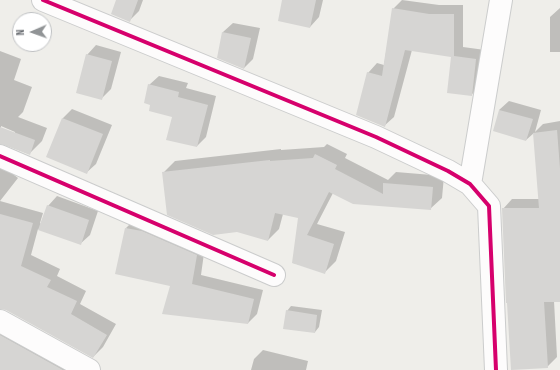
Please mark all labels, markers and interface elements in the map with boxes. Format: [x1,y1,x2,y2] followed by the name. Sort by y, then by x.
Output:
[12,12,52,52] north arrow
[14,29,27,36] text: N

